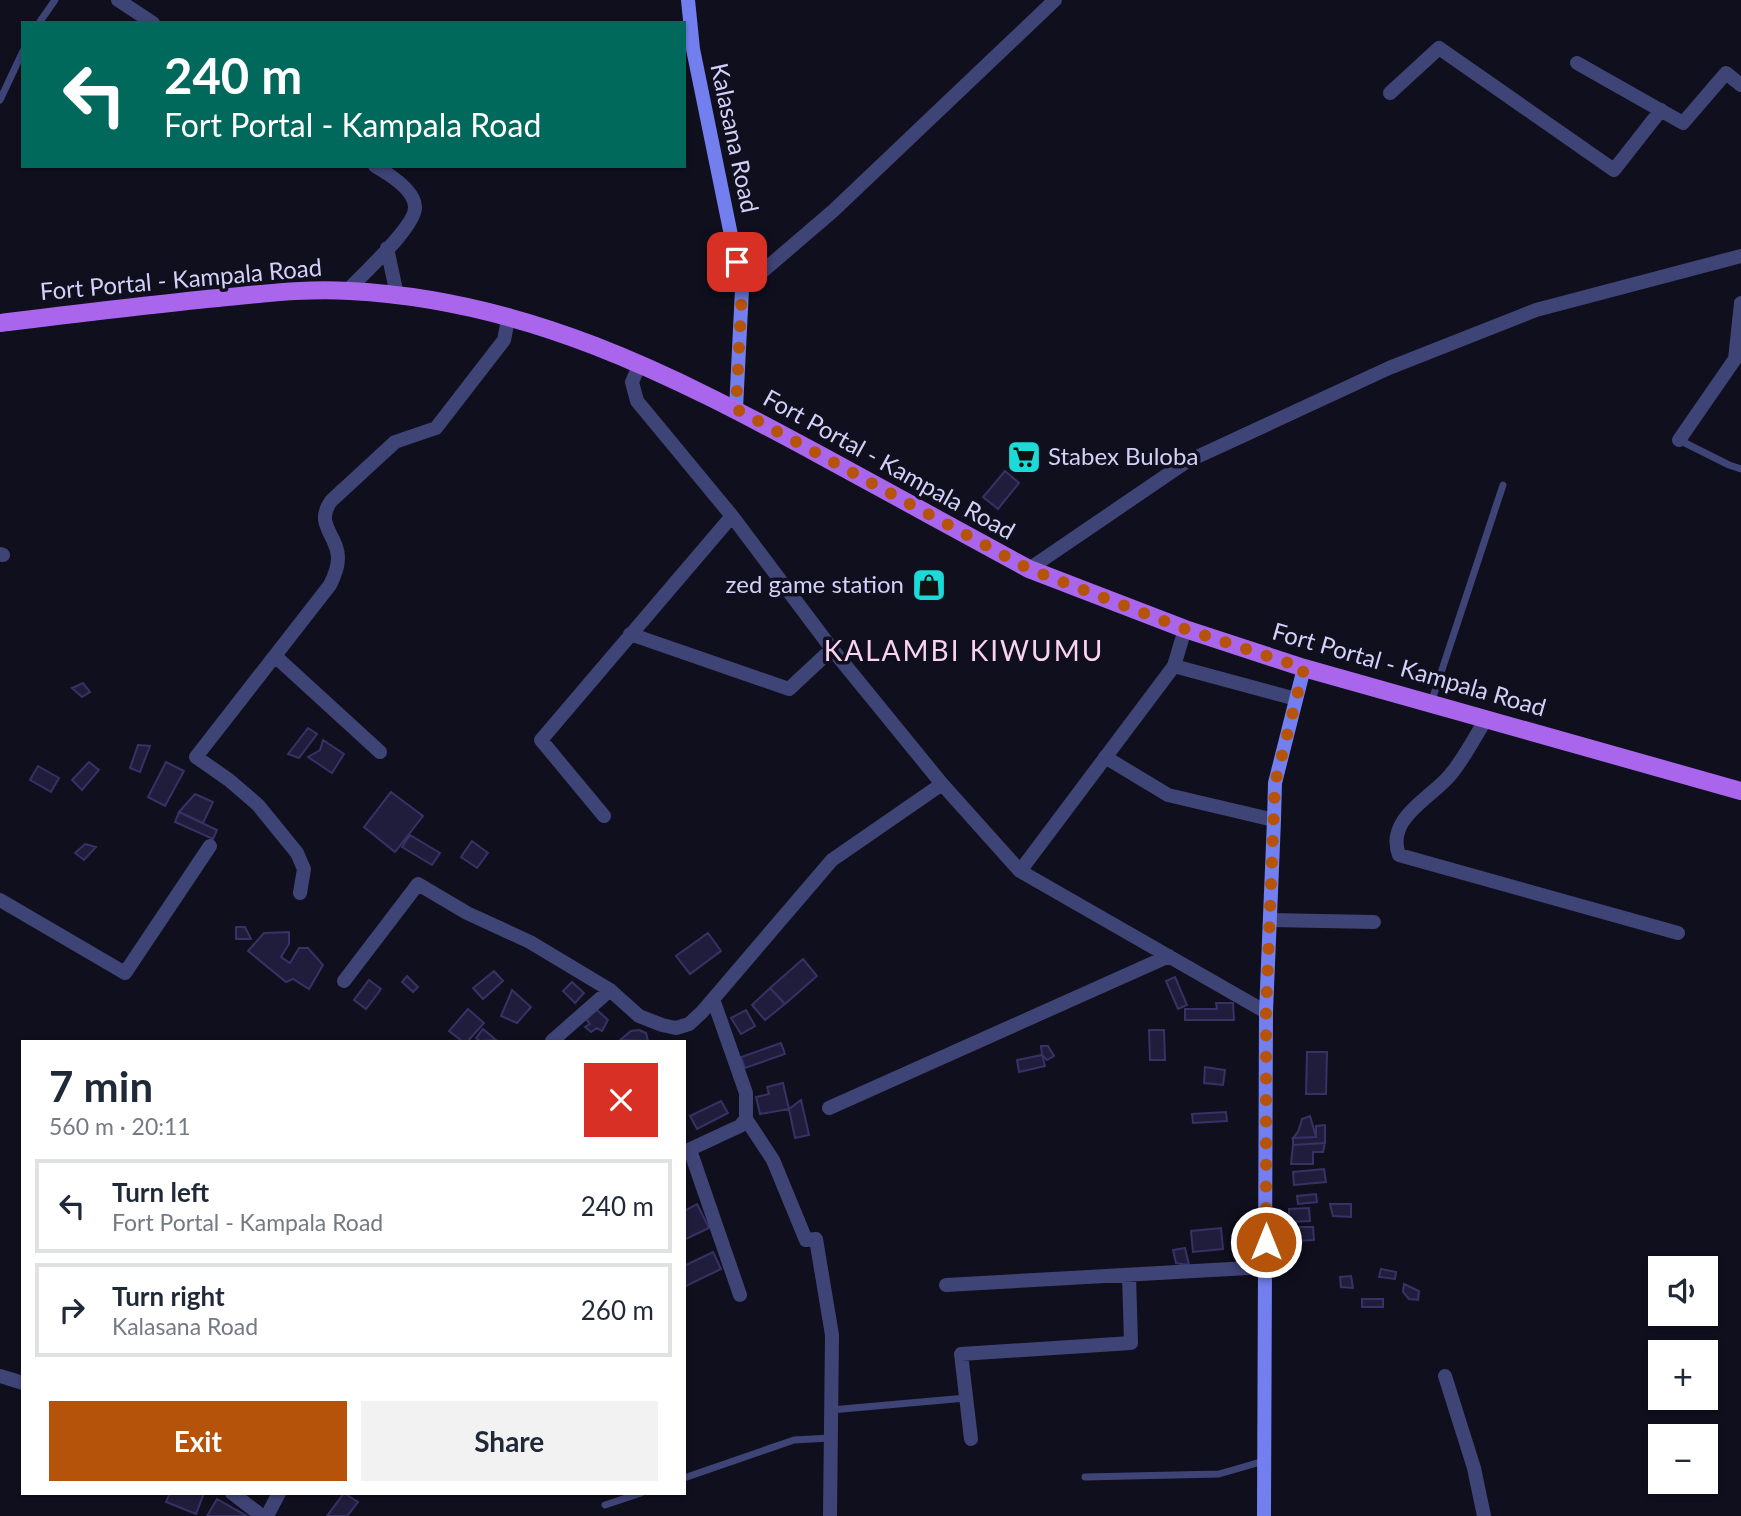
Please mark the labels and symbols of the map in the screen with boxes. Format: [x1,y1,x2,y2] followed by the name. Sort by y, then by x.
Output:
[705,60,765,215] street label: Kalasana Road
[707,232,767,292] pin
[39,252,323,305] street label: Fort Portal - Kampala Road
[759,382,1021,545] street label: Fort Portal - Kampala Road
[1005,438,1043,476] supermarket icon: Stabex Buloba
[1048,441,1198,470] place label: Stabex Buloba
[910,566,948,604] shop icon: zed game station
[726,569,904,598] place label: zed game station
[1269,616,1549,721] street label: Fort Portal - Kampala Road
[824,633,1104,667] district label: KALAMBI KIWUMU
[1229,1205,1303,1279] position arrow

